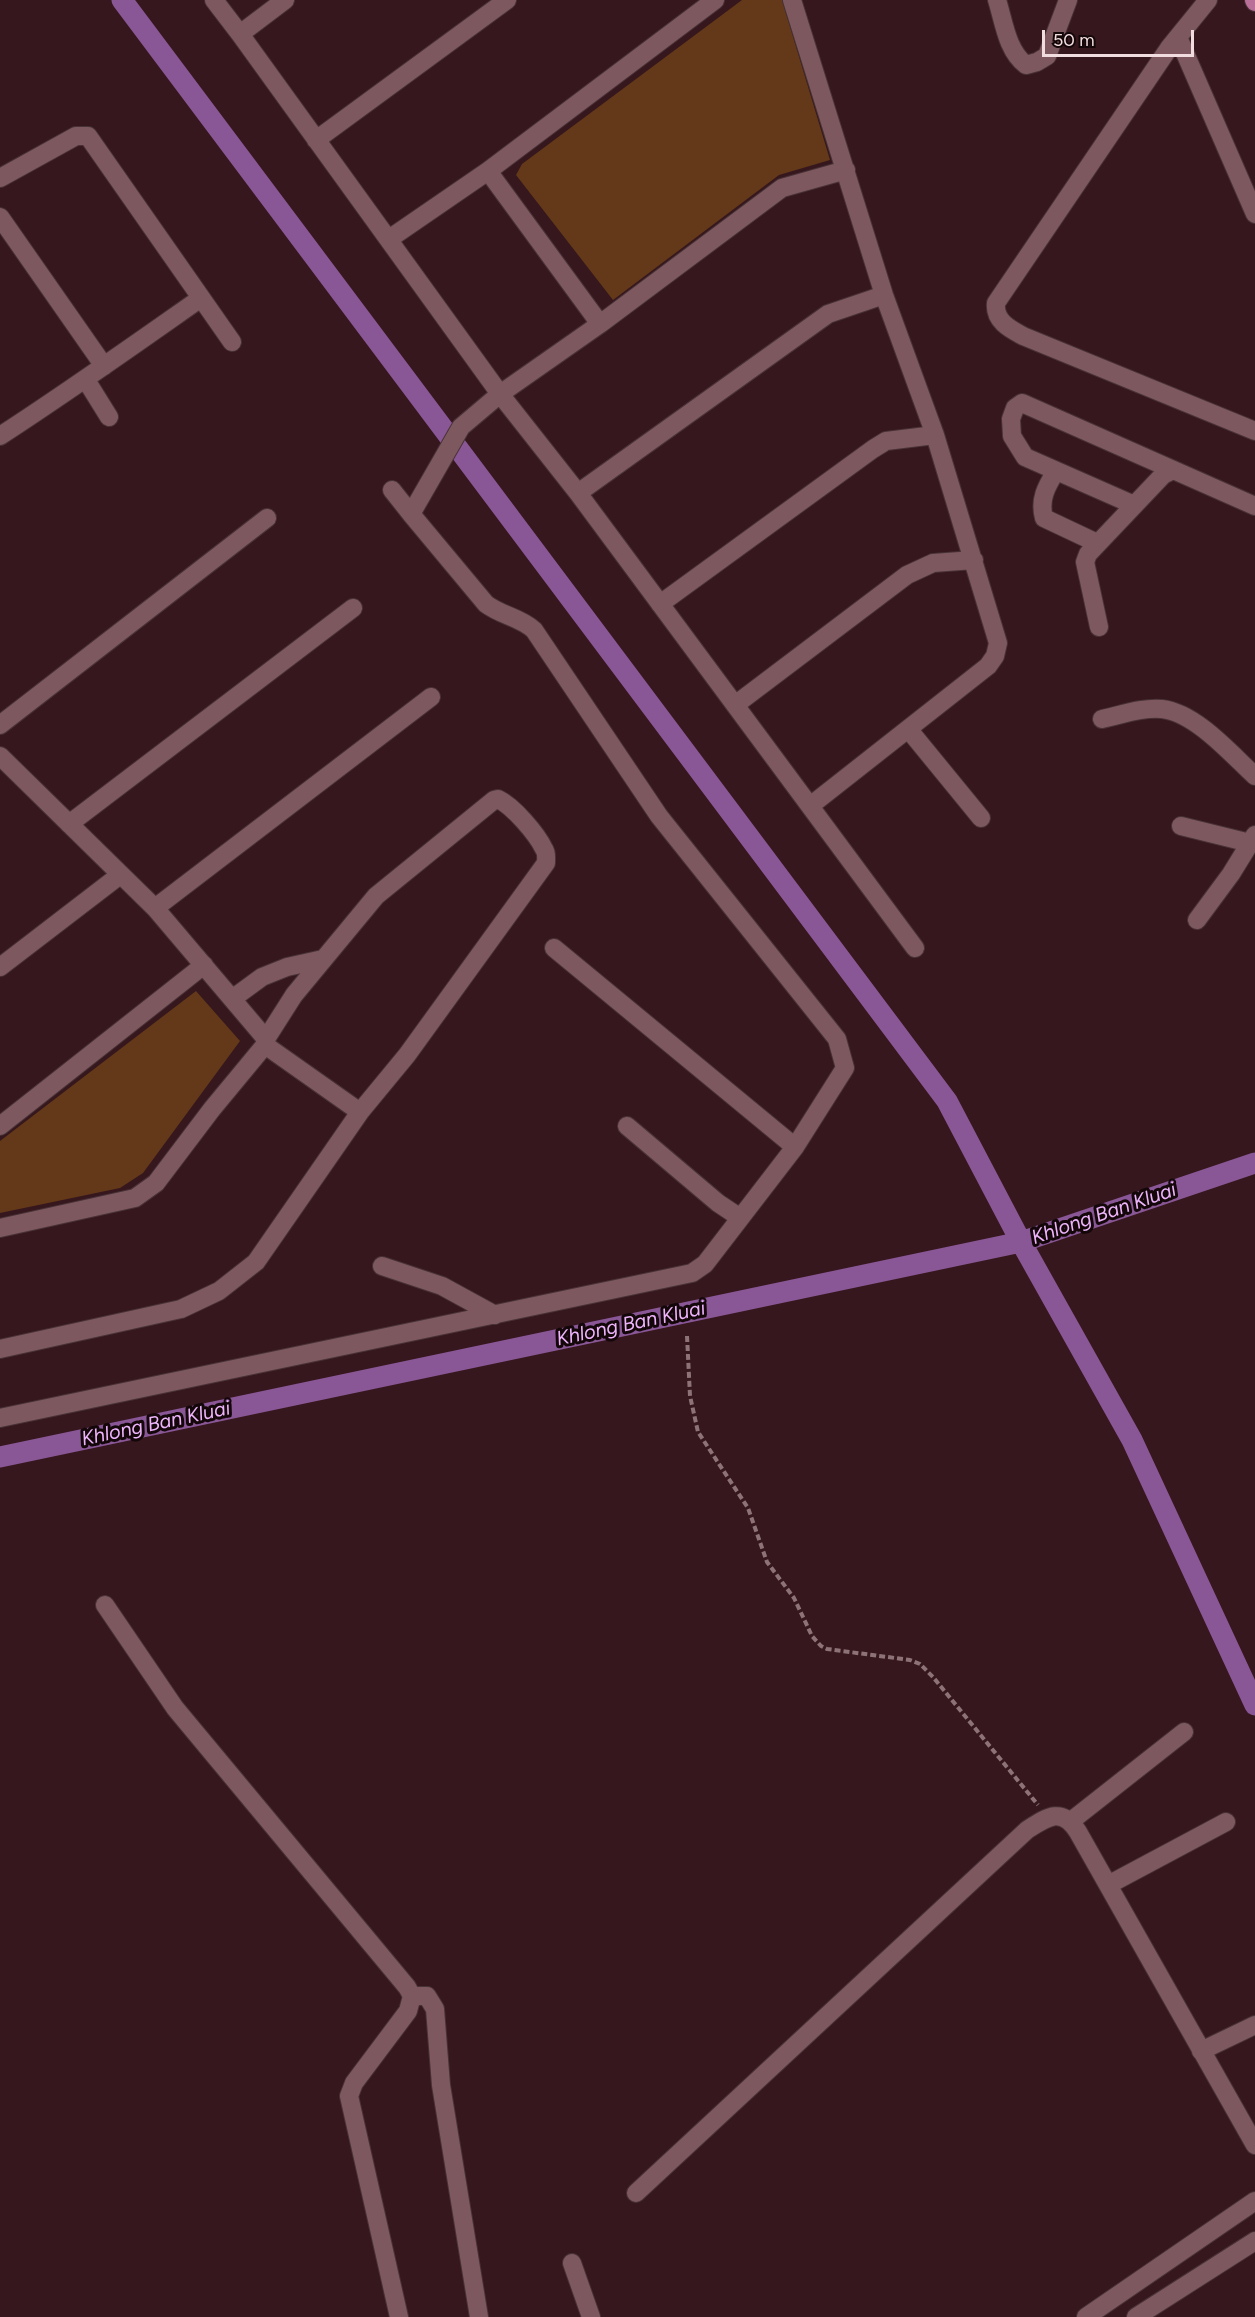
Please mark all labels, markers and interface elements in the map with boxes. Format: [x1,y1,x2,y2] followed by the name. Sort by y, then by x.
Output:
[1045,18,1196,56] scale bar
[1053,29,1095,51] text: 50 m
[1028,1178,1180,1250] water label: Khlong Ban Kluai
[554,1297,708,1351] water label: Khlong Ban Kluai
[79,1397,233,1451] water label: Khlong Ban Kluai

